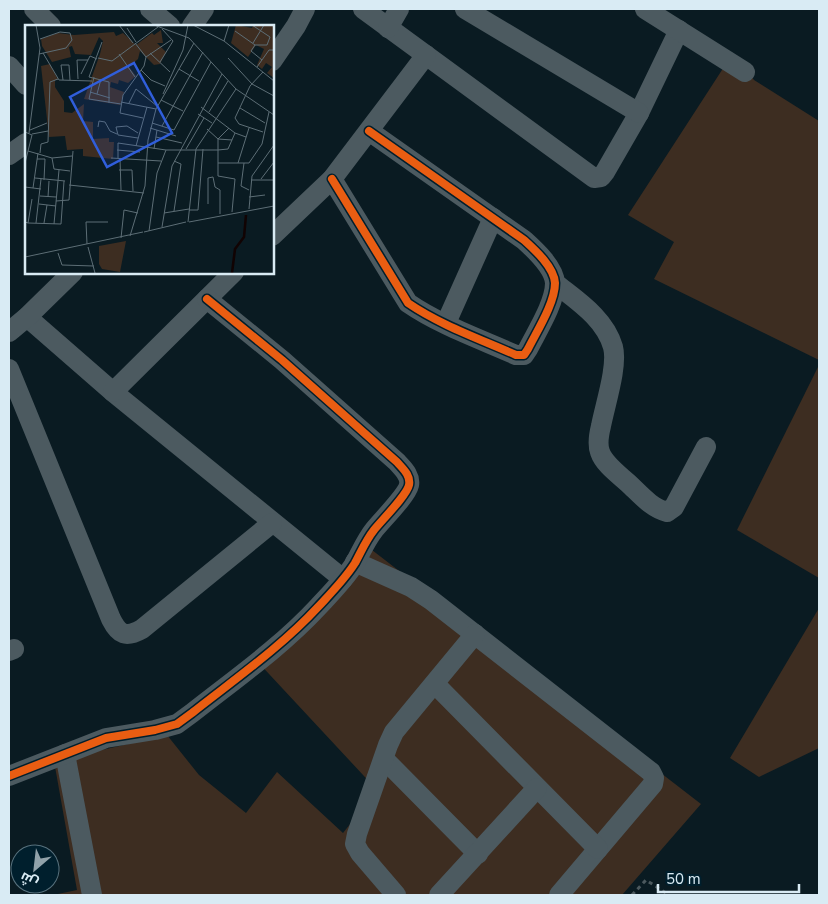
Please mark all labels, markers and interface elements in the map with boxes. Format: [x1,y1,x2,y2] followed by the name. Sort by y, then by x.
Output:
[25,25,274,274] inset map
[10,844,60,894] north arrow
[658,862,799,894] scale bar
[17,867,42,893] text: ش
[666,869,701,889] text: 50 m

